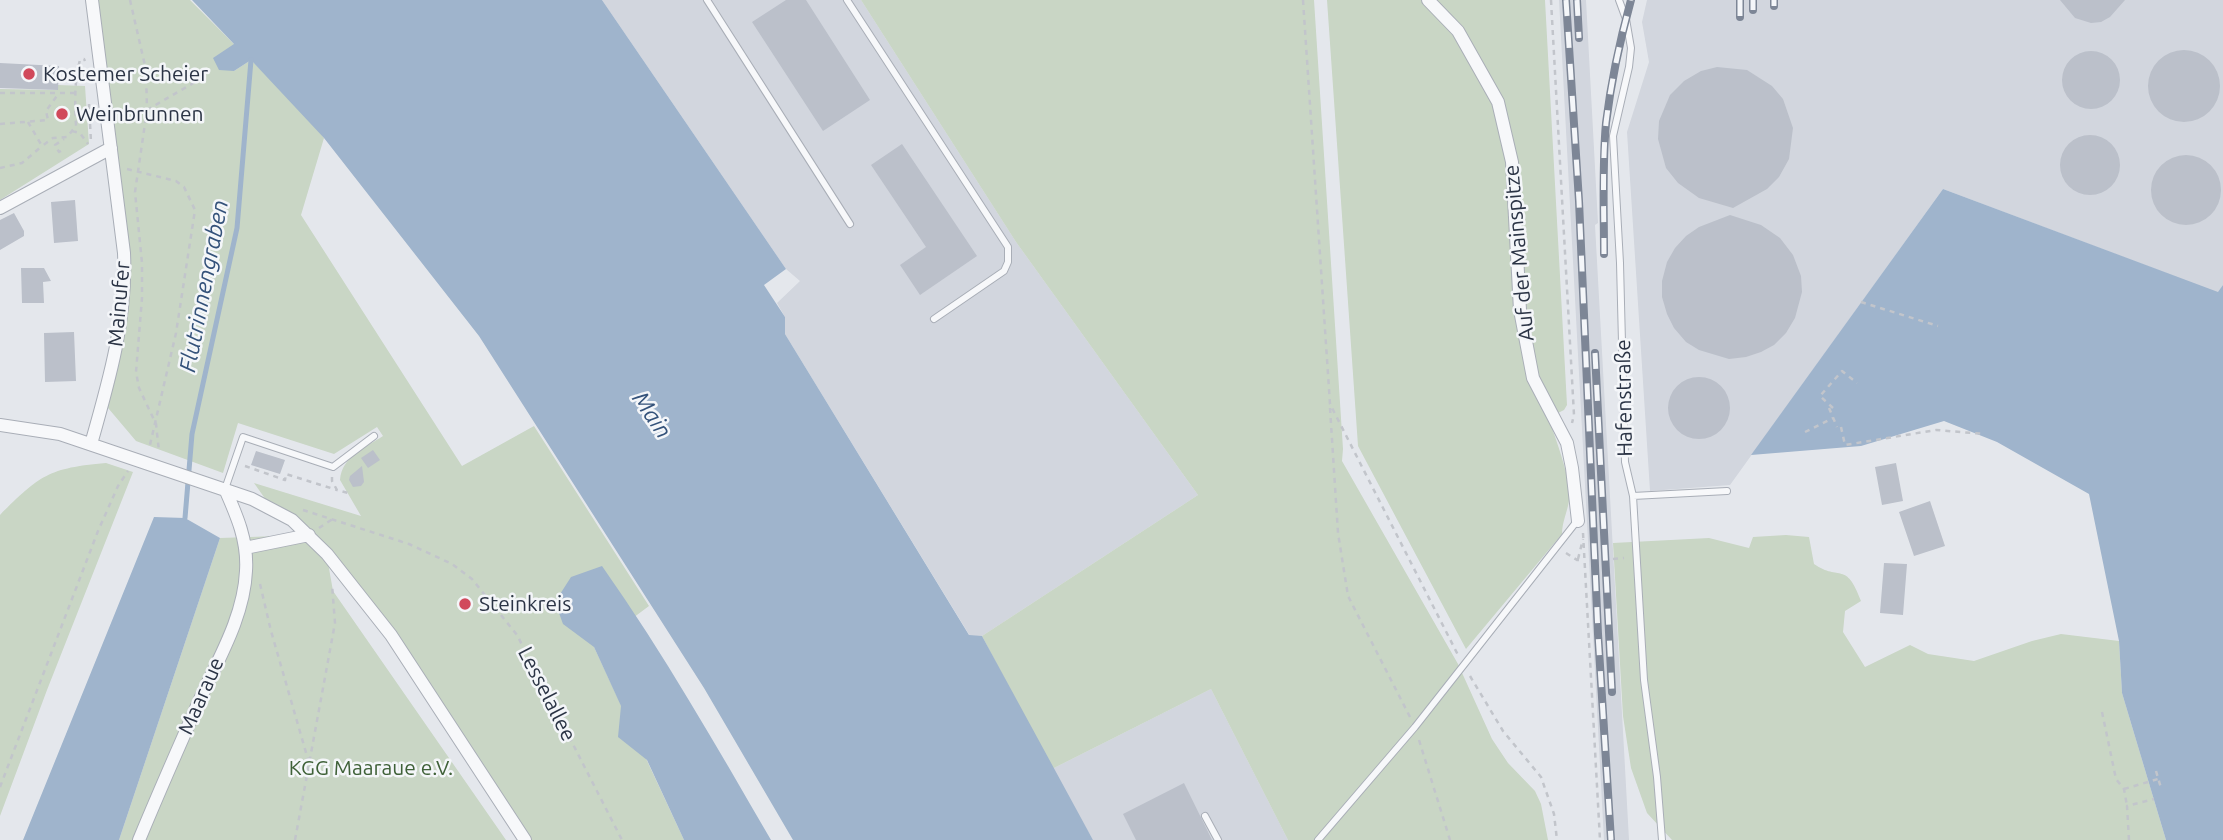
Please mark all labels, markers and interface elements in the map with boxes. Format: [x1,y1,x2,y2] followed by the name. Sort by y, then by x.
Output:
[43,61,208,87] place label: Kostemer Scheier
[21,66,37,82] marker: Kostemer Scheier
[76,101,204,127] place label: Weinbrunnen
[54,106,70,122] marker: Weinbrunnen
[1499,164,1539,342] street label: Auf der Mainspitze
[174,197,234,375] water label: Flutrinnengraben
[103,260,135,348] street label: Mainufer
[1610,339,1638,457] street label: Hafenstraße
[626,386,678,444] water label: Main
[479,591,571,617] place label: Steinkreis
[457,596,473,612] marker: Steinkreis
[512,643,582,745] street label: Lesselallee
[173,653,229,739] street label: Maaraue
[289,755,453,781] park label: KGG Maaraue e.V.

